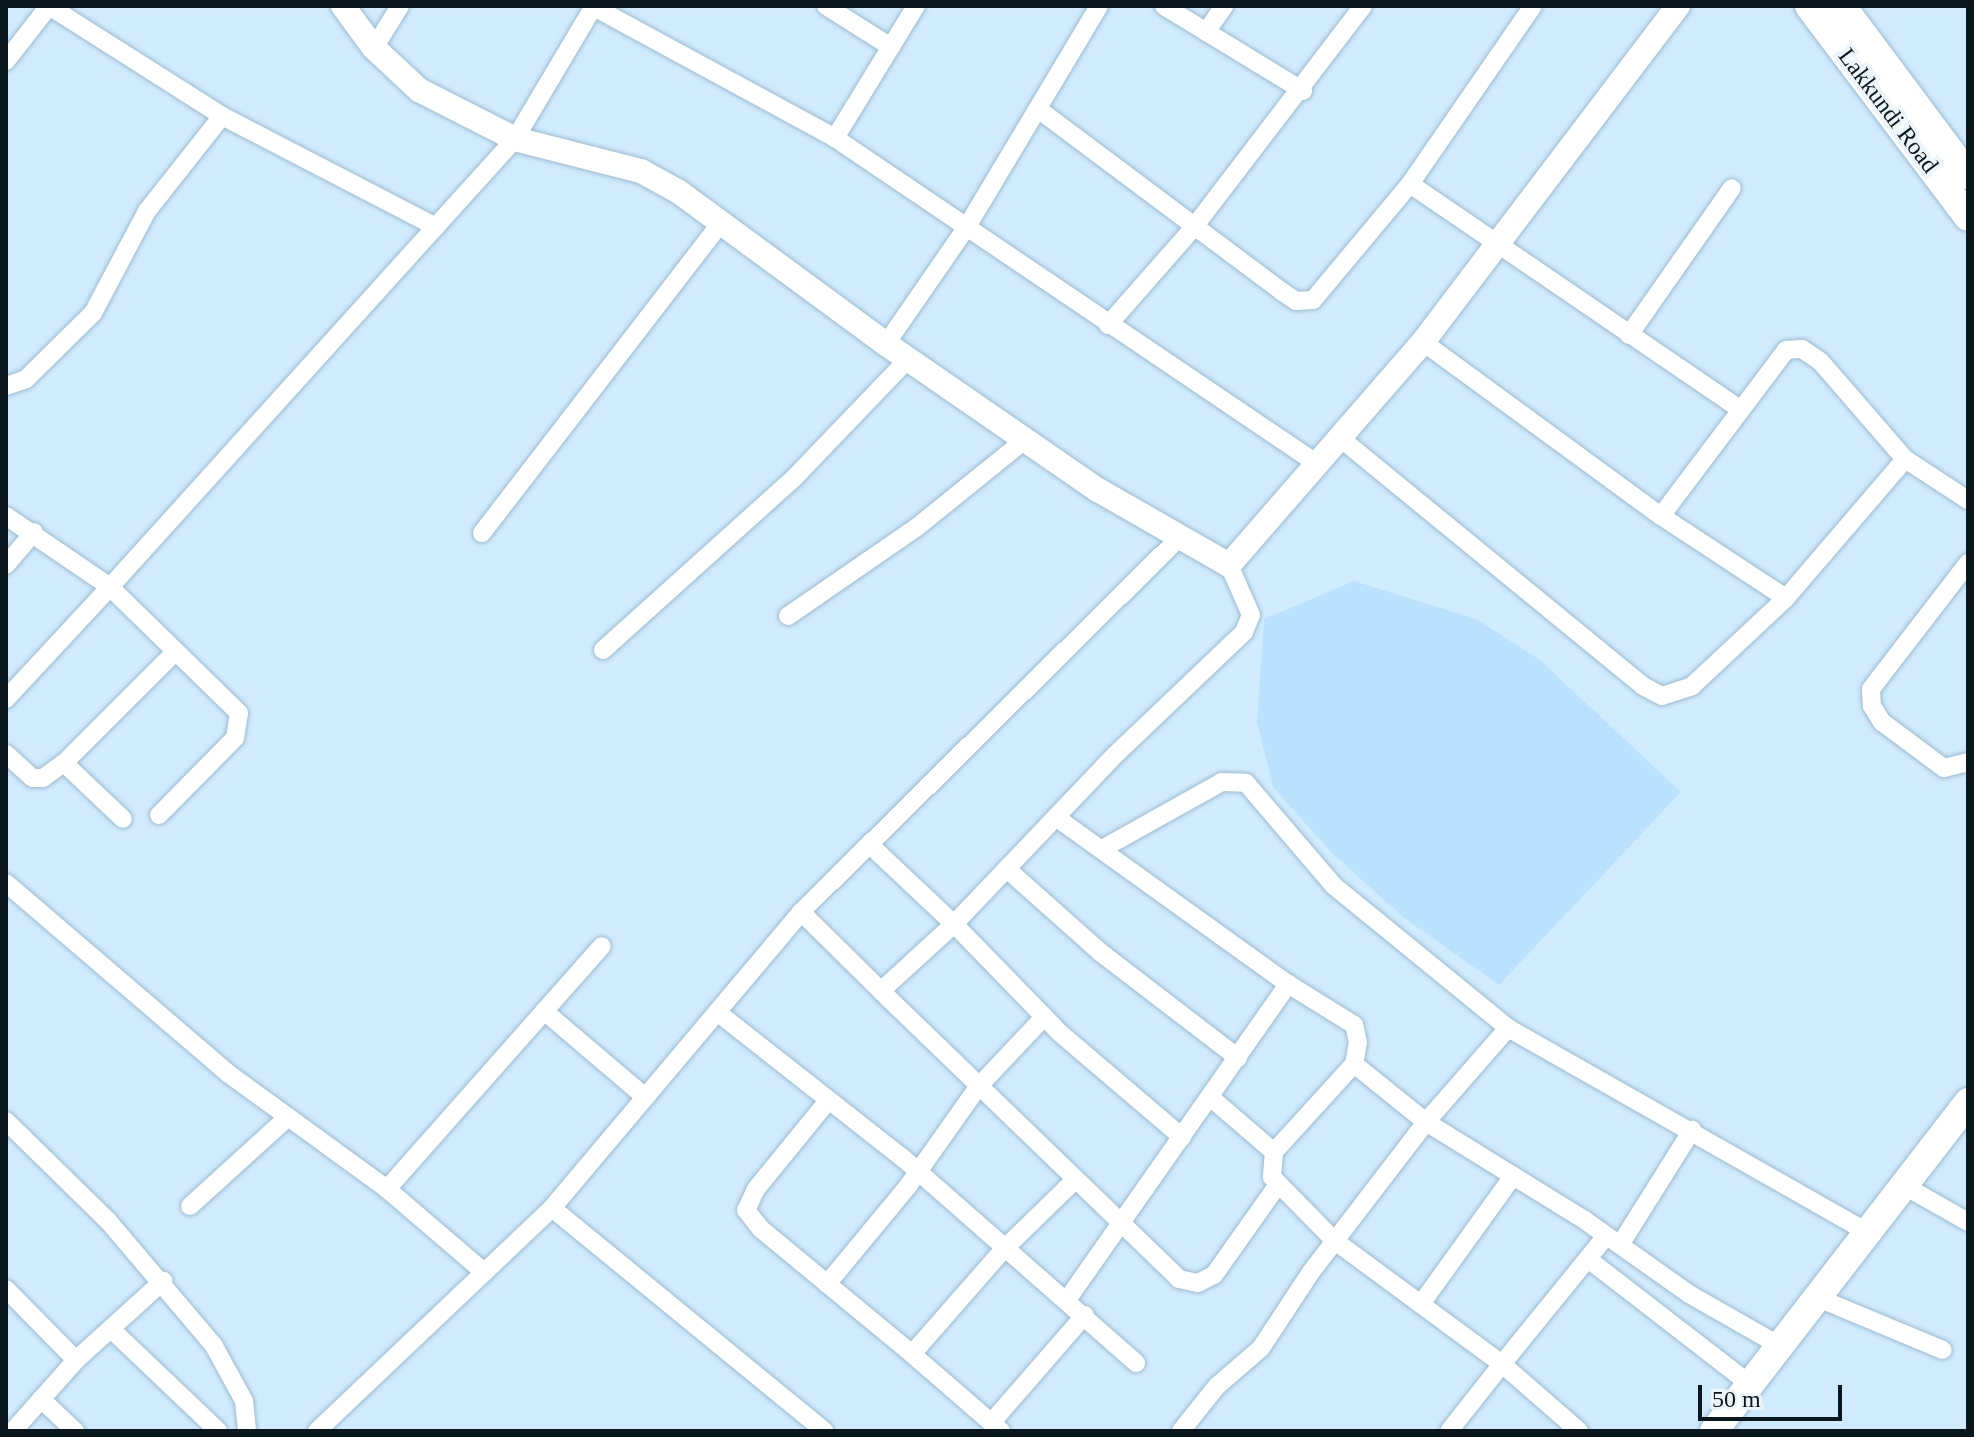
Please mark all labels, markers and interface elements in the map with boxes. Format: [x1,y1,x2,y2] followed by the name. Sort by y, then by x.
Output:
[1832,43,1944,179] street label: Lakkundi Road
[1702,1369,1846,1419] scale bar
[1712,1386,1761,1412] text: 50 m

